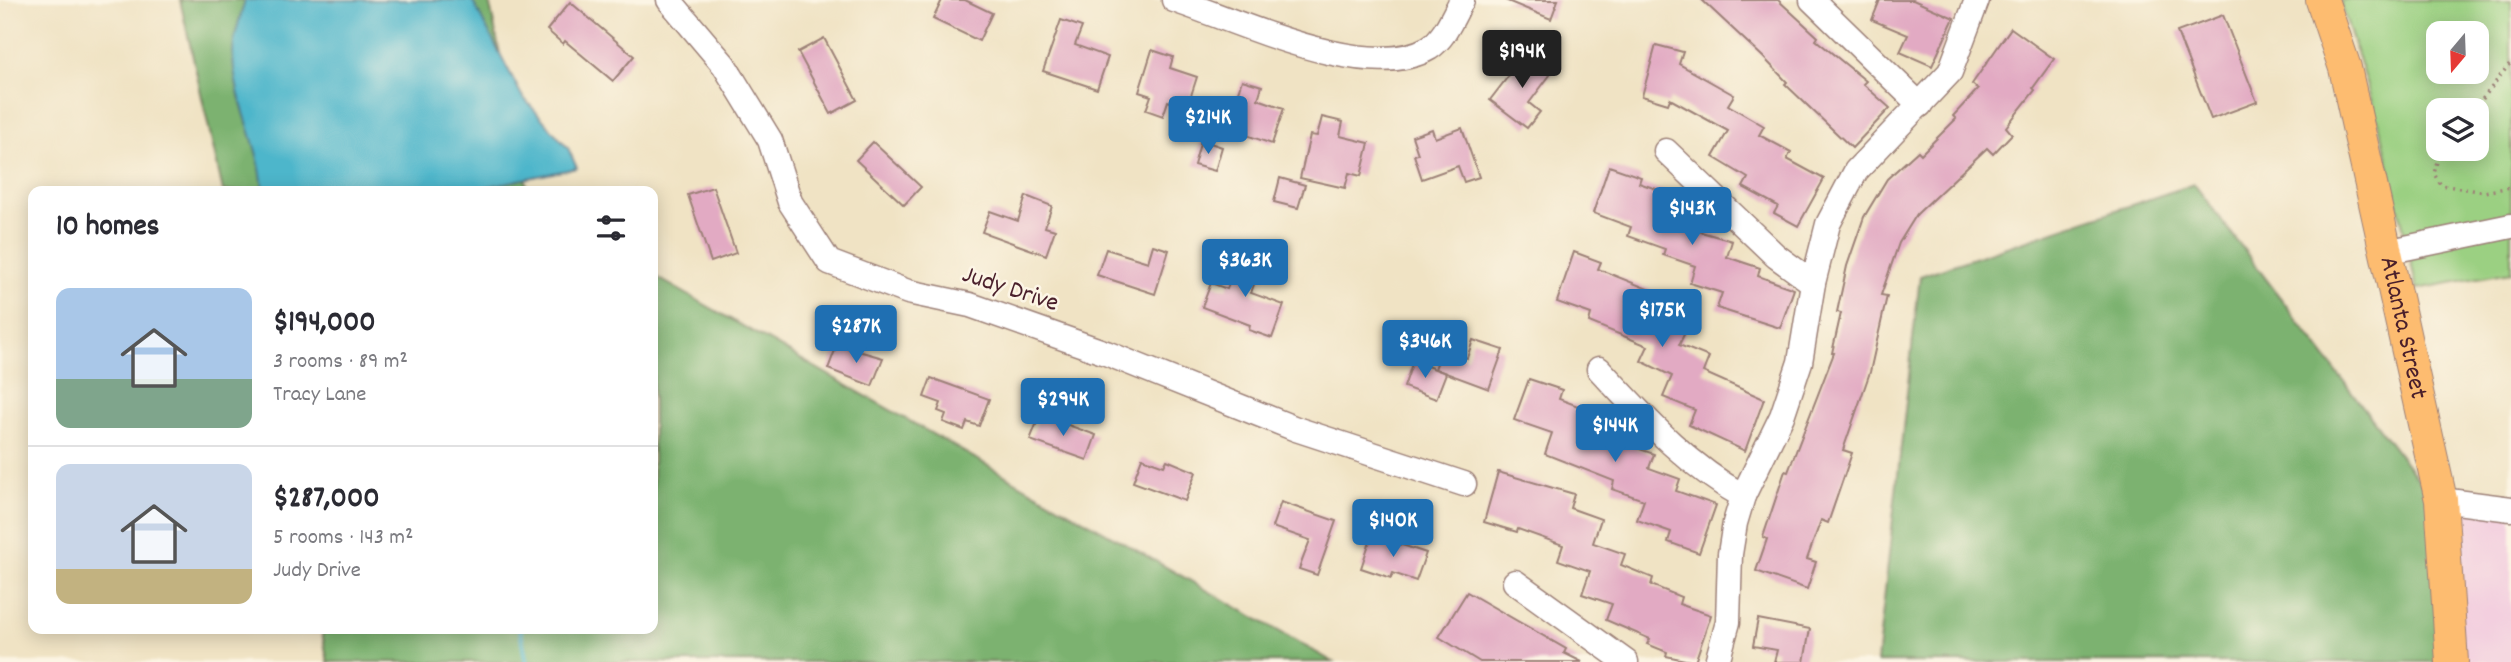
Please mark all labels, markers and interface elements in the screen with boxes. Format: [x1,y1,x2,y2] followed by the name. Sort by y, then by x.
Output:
[2426,21,2488,84] north arrow
[2426,21,2489,161] map controls
[1473,31,1571,90] pin: $194K
[1498,36,1546,69] text: $194K
[1159,96,1257,156] pin: $214K
[2426,98,2489,161] button: layers
[1185,102,1231,135] text: $214K
[1643,188,1741,247] pin: $143K
[1668,193,1716,226] text: $143K
[56,207,159,250] text: 10 homes
[592,209,630,247] icon: filters
[1196,240,1294,299] pin: $363K
[1218,245,1272,278] text: $363K
[2369,253,2437,403] street label: Atlanta Street
[957,257,1063,323] street label: Judy Drive
[1613,290,1711,349] pin: $175K
[1639,295,1685,328] text: $175K
[273,303,376,346] text: $194,000
[807,306,905,365] pin: $287K
[831,311,881,344] text: $287K
[112,316,196,400] icon: home
[1376,320,1474,380] pin: $346K
[1398,326,1452,359] text: $346K
[273,346,408,379] text: 3 rooms · 89 m²
[1014,378,1112,438] pin: $294K
[273,379,366,412] text: Tracy Lane
[1037,384,1089,417] text: $294K
[1566,405,1664,464] pin: $144K
[1592,410,1638,443] text: $144K
[273,479,380,522] text: $287,000
[112,492,196,576] icon: home
[1344,500,1442,559] pin: $140K
[1368,505,1418,538] text: $140K
[273,522,413,555] text: 5 rooms · 143 m²
[273,555,361,588] text: Judy Drive

